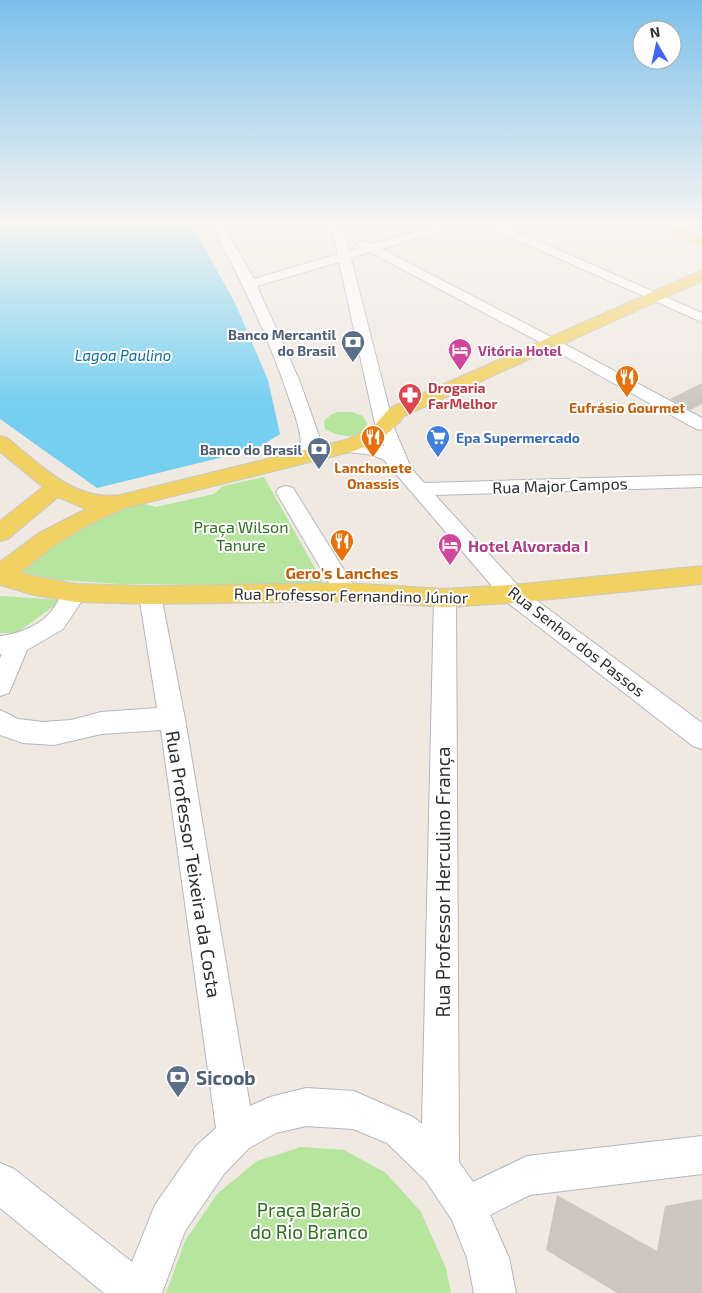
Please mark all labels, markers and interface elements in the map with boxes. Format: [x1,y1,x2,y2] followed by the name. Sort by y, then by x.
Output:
[632,20,682,70] north arrow
[649,22,661,41] text: N
[228,326,336,359] place label: Banco Mercantil do Brasil
[340,329,366,363] bank icon: Banco Mercantil do Brasil
[447,337,473,371] hotel icon: Vitória Hotel
[478,342,562,359] place label: Vitória Hotel
[75,346,171,364] water label: Lagoa Paulino
[614,364,640,398] restaurant icon: Eufrásio Gourmet
[428,379,497,412] place label: Drogaria FarMelhor
[397,382,423,416] pharmacy icon: Drogaria FarMelhor
[569,399,685,416] place label: Eufrásio Gourmet
[360,424,386,458] restaurant icon: Lanchonete Onassis
[425,424,451,458] supermarket icon: Epa Supermercado
[456,429,580,446] place label: Epa Supermercado
[306,436,332,470] bank icon: Banco do Brasil
[200,441,302,458] place label: Banco do Brasil
[334,459,412,492] place label: Lanchonete Onassis
[492,473,628,498] street label: Rua Major Campos
[193,517,289,554] park label: Praça Wilson Tanure
[329,528,355,562] restaurant icon: Gero's Lanches
[437,532,463,566] hotel icon: Hotel Alvorada I
[468,536,588,555] place label: Hotel Alvorada I
[285,563,399,582] place label: Gero's Lanches
[505,582,649,700] street label: Rua Senhor dos Passos
[234,583,469,607] street label: Rua Professor Fernandino Júnior
[161,729,227,999] street label: Rua Professor Teixeira da Costa
[431,747,455,1017] street label: Rua Professor Herculino França
[165,1064,191,1098] bank icon: Sicoob
[196,1066,256,1089] place label: Sicoob
[250,1198,368,1243] park label: Praça Barão do Rio Branco

